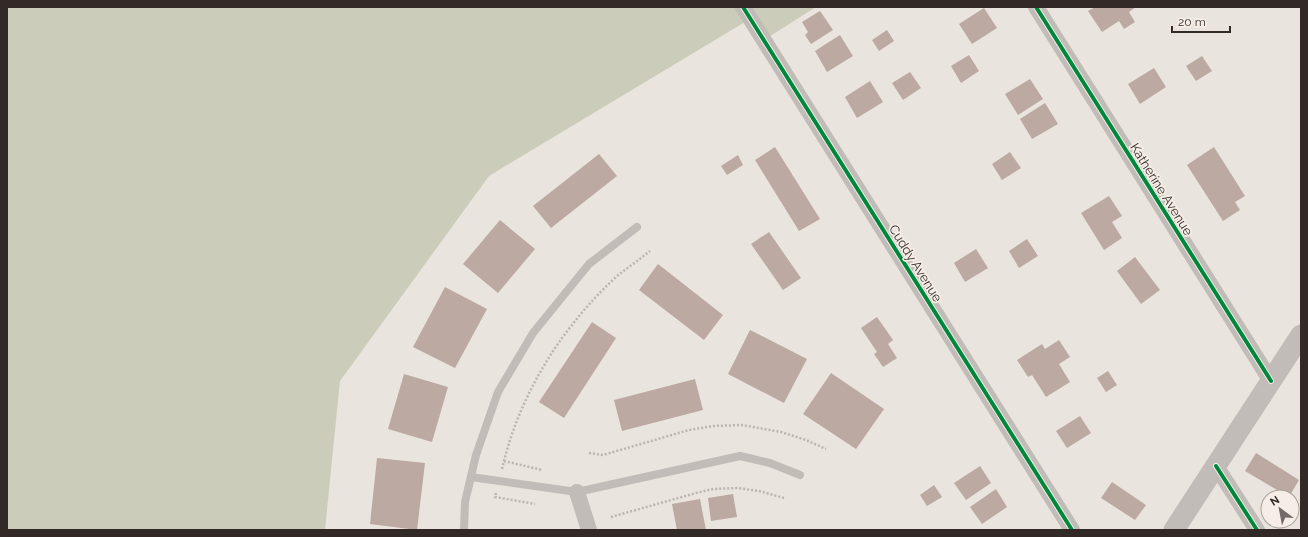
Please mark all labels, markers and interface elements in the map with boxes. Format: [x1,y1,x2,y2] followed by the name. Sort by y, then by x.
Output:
[1172,8,1230,34] scale bar
[1178,15,1206,29] text: 20 m
[1127,140,1196,239] street label: Katherine Avenue
[886,222,945,305] street label: Cuddy Avenue
[1260,489,1300,529] north arrow
[1268,493,1282,509] text: N

